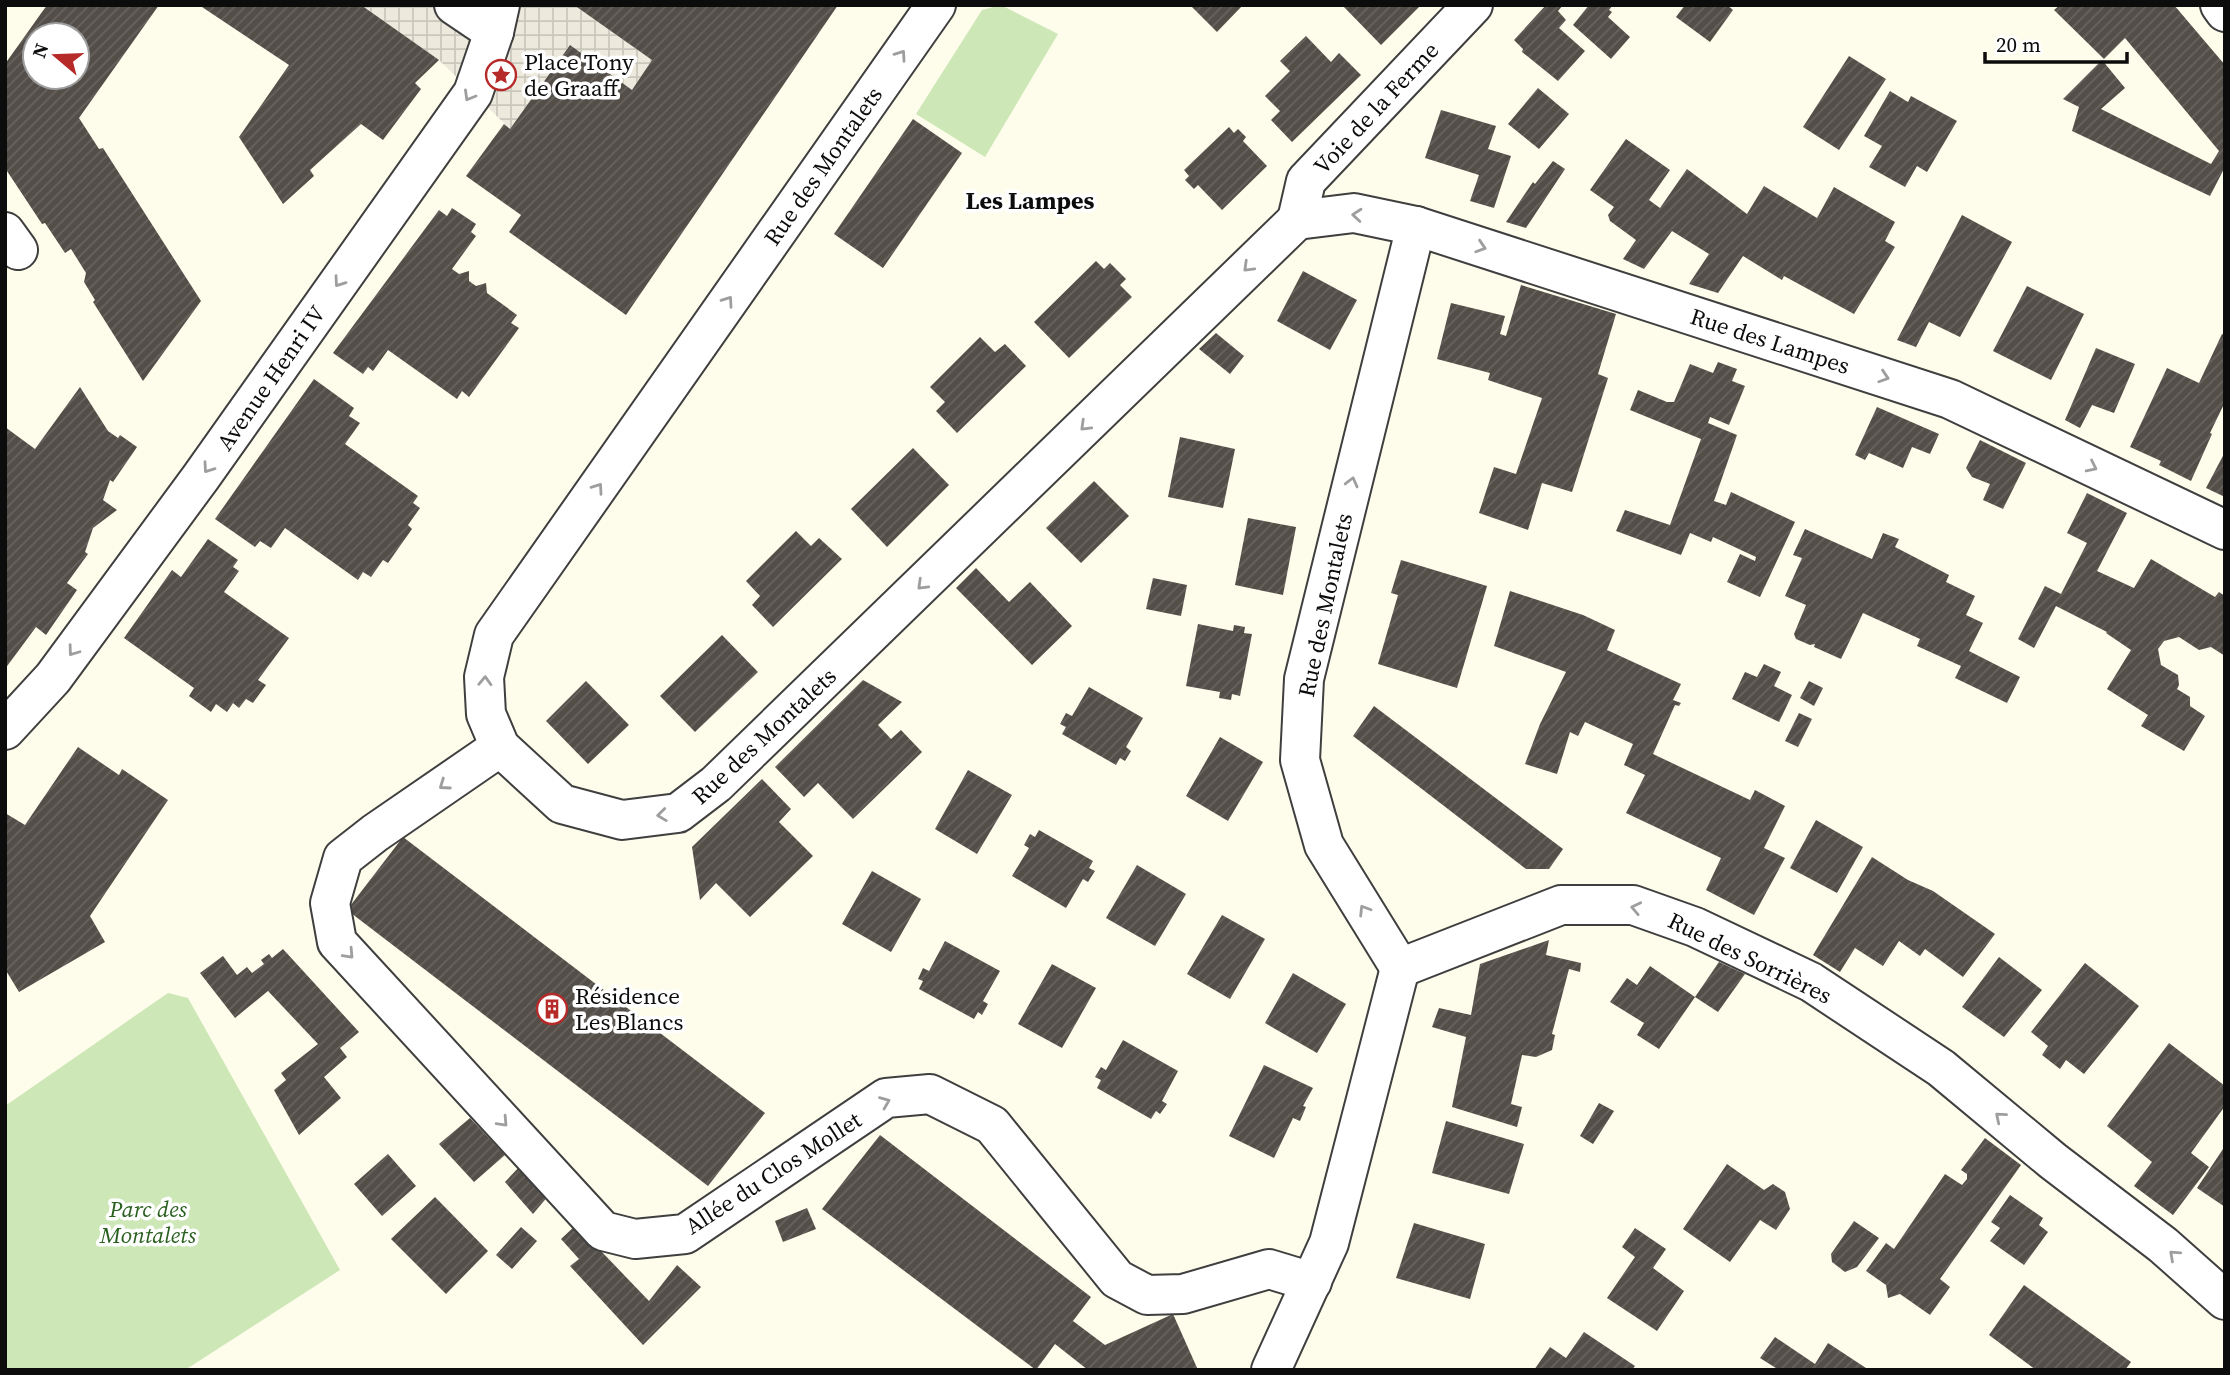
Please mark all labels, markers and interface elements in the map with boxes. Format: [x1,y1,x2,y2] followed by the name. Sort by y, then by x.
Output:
[21,21,91,91] north arrow
[1985,21,2127,65] scale bar
[1996,30,2041,59] text: 20 m
[1306,35,1446,181] street label: Voie de la Ferme
[25,40,55,61] text: N
[524,46,634,104] place label: Place Tony de Graaff
[893,50,905,63] one-way arrow
[484,58,518,92] place icon: Place Tony de Graaff
[756,80,890,252] street label: Rue des Montalets
[464,88,477,101] one-way arrow
[966,184,1094,217] district label: Les Lampes
[1351,208,1362,223] one-way arrow
[1474,239,1486,253] one-way arrow
[1243,259,1256,272] one-way arrow
[335,274,347,287] one-way arrow
[720,296,732,309] one-way arrow
[209,299,333,457] street label: Avenue Henri IV
[1686,300,1854,382] street label: Rue des Lampes
[1877,369,1889,383] one-way arrow
[1080,418,1093,431] one-way arrow
[2085,458,2097,472] one-way arrow
[204,460,216,473] one-way arrow
[1344,476,1358,488] one-way arrow
[590,482,603,495] one-way arrow
[1290,510,1360,700] street label: Rue des Montalets
[918,577,931,590] one-way arrow
[69,643,81,656] one-way arrow
[685,661,843,811] street label: Rue des Montalets
[478,675,493,686] one-way arrow
[439,777,452,789] one-way arrow
[657,807,668,822] one-way arrow
[1630,901,1642,916] one-way arrow
[1359,904,1372,917] one-way arrow
[1663,904,1837,1012] street label: Rue des Sorrières
[340,946,353,959] one-way arrow
[575,980,683,1038] place label: Résidence Les Blancs
[535,992,569,1026] building icon: Résidence Les Blancs
[879,1096,891,1110] one-way arrow
[679,1104,868,1242] street label: Allée du Clos Mollet
[1995,1113,2008,1125] one-way arrow
[494,1114,507,1127] one-way arrow
[99,1193,197,1251] park label: Parc des Montalets
[2169,1251,2182,1263] one-way arrow

